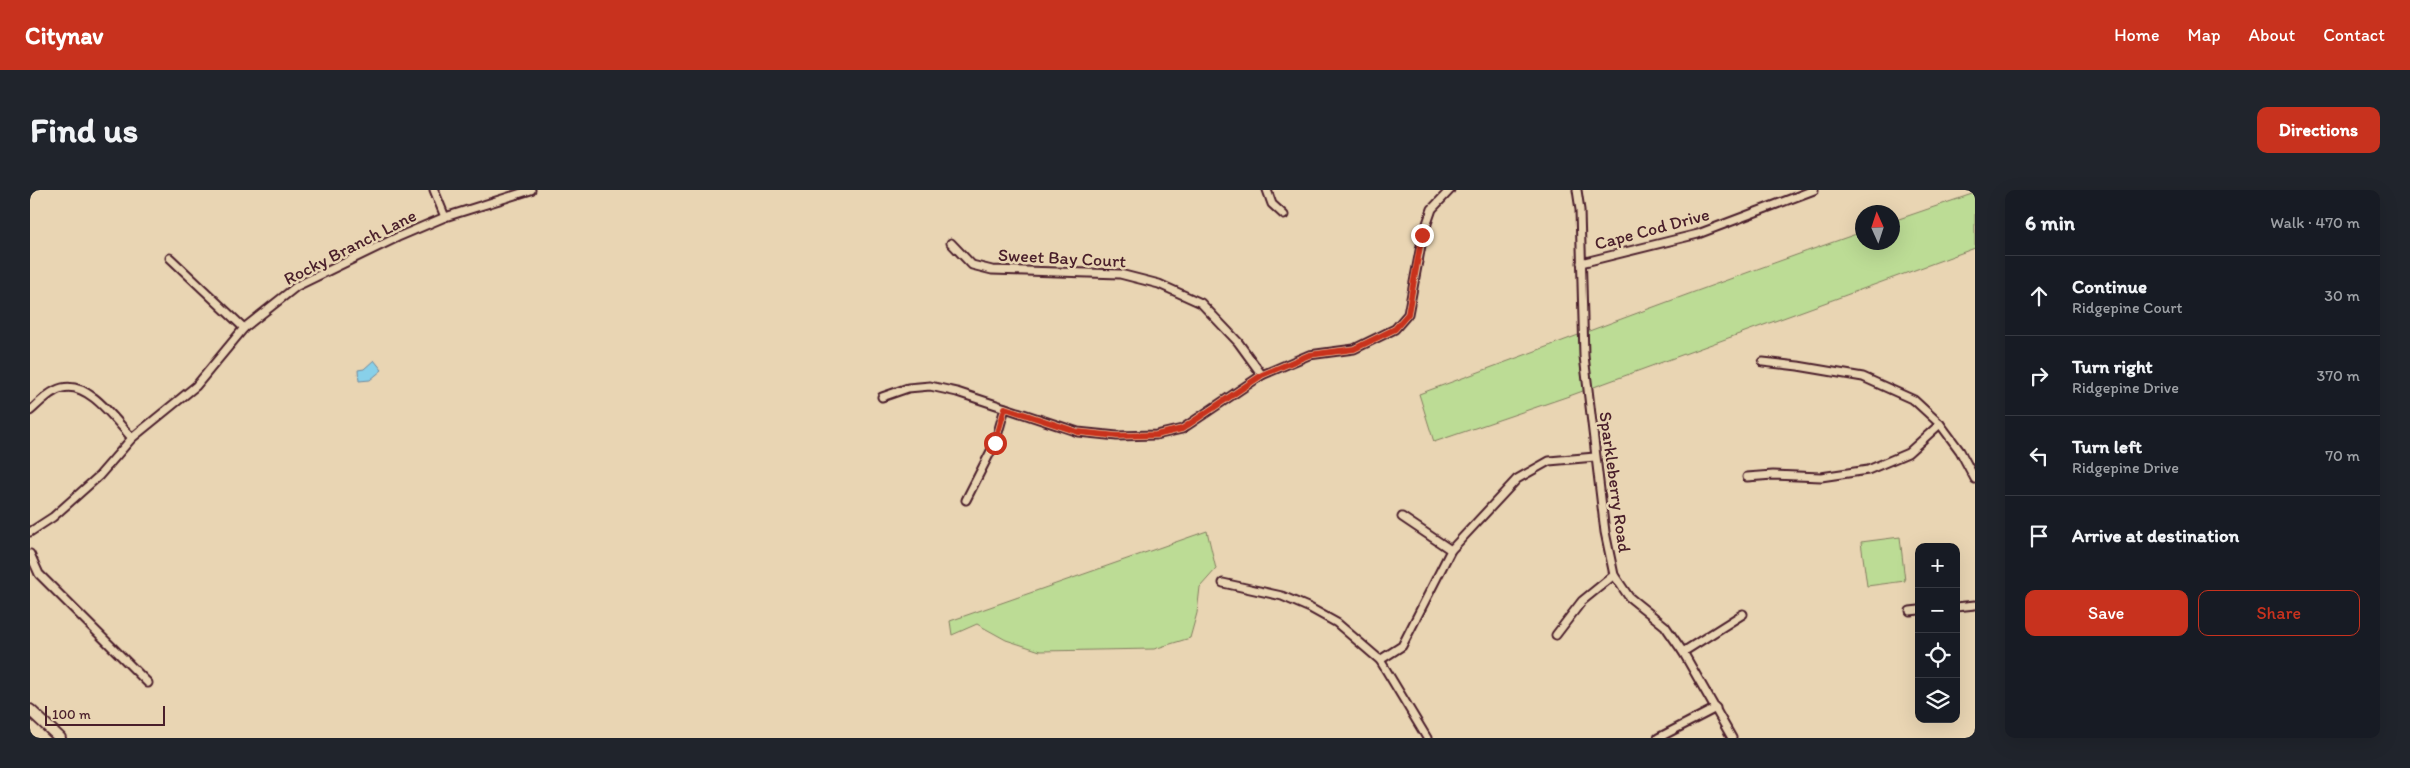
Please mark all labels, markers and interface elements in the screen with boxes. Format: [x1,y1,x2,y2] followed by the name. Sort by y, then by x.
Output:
[25,21,103,50] text: Citynav
[2114,24,2160,46] text: Home
[2188,24,2221,46] text: Map
[2249,24,2295,46] text: About
[2323,24,2385,46] text: Contact
[2257,107,2380,153] button: Directions
[30,109,138,151] text: Find us
[1592,203,1712,255] street label: Cape Cod Drive
[280,204,420,290] street label: Rocky Branch Lane
[1855,205,1900,250] north arrow
[2025,210,2075,235] text: 6 min
[2270,213,2360,232] text: Walk · 470 m
[1411,224,1434,247] route end
[997,244,1127,272] street label: Sweet Bay Court
[2072,275,2147,298] text: Continue
[2025,282,2053,310] icon: ahead
[2324,286,2360,305] text: 30 m
[2072,298,2182,317] text: Ridgepine Court
[2072,355,2153,378] text: Turn right
[2025,362,2053,390] icon: right
[2316,366,2360,385] text: 370 m
[2072,378,2179,397] text: Ridgepine Drive
[1594,410,1636,554] street label: Sparkleberry Road
[984,432,1007,455] route start
[2072,435,2142,458] text: Turn left
[2025,442,2053,470] icon: left
[2325,446,2360,465] text: 70 m
[2072,458,2179,477] text: Ridgepine Drive
[2025,522,2053,550] icon: arrive
[2072,524,2239,547] text: Arrive at destination
[1915,543,1960,723] map controls
[1915,543,1960,588] button: +
[1915,588,1960,633] button: −
[2025,590,2188,636] button: Save
[2198,590,2360,636] button: Share
[1915,633,1960,678] button: locate
[1915,678,1960,723] button: layers
[45,703,165,726] scale bar
[52,706,91,723] text: 100 m

